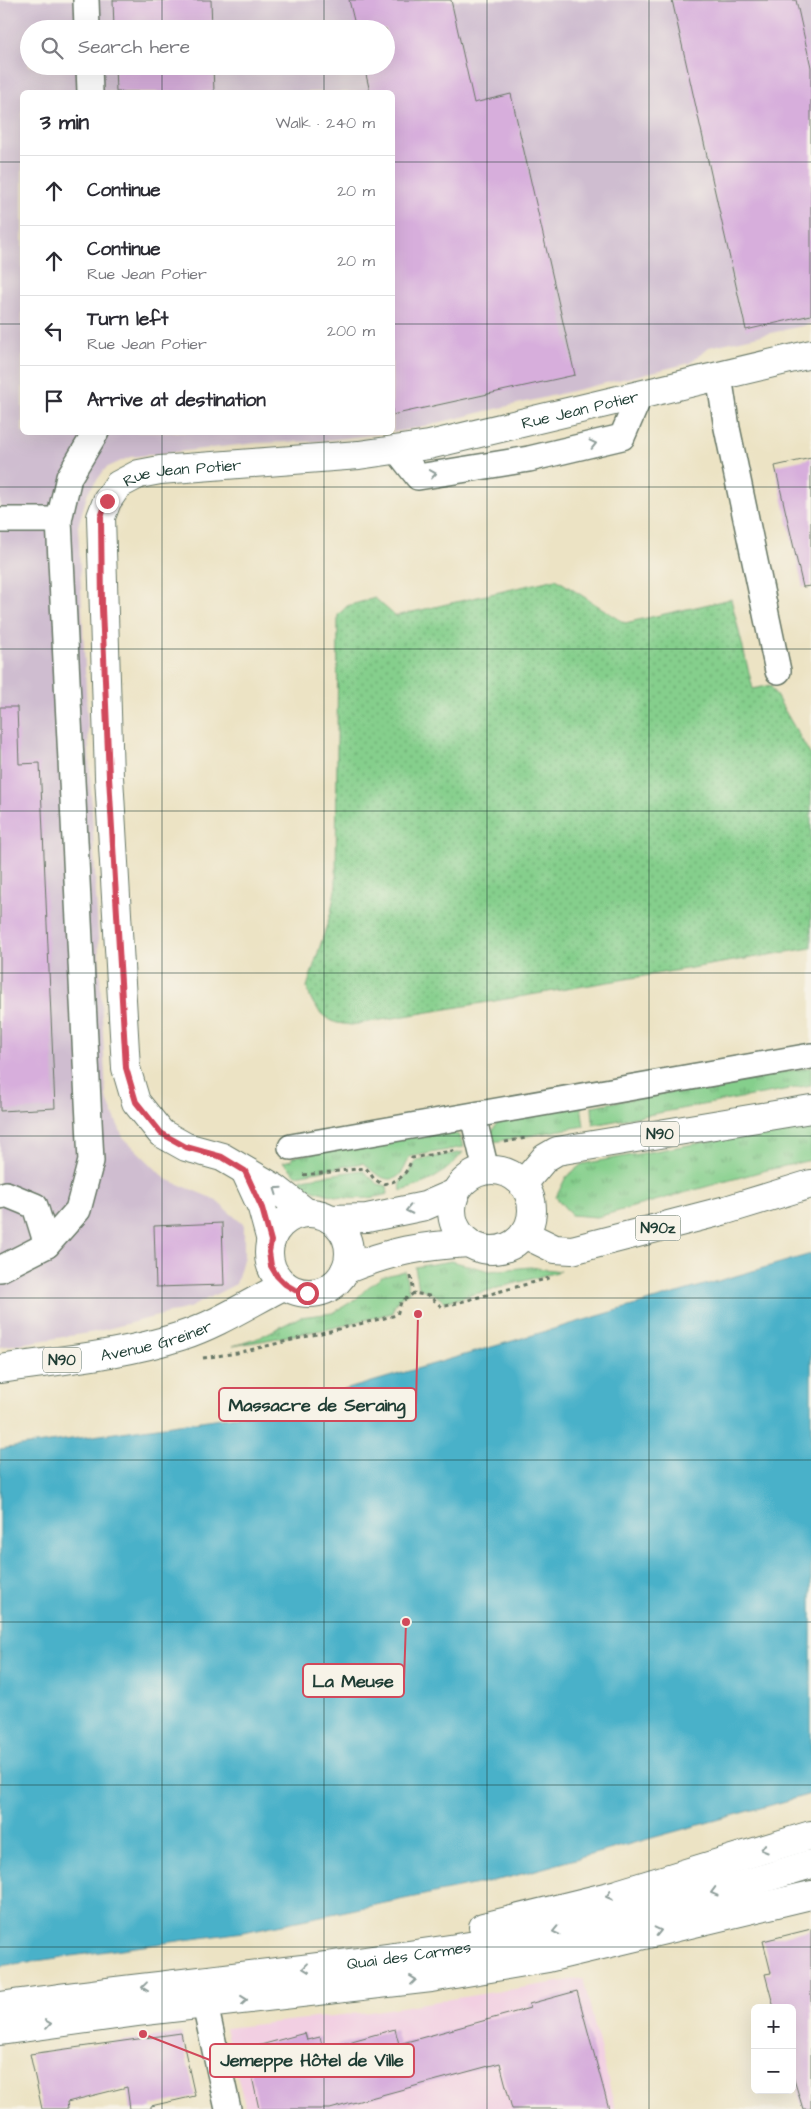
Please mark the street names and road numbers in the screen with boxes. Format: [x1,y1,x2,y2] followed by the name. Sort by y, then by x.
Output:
[519,385,641,435] street label: Rue Jean Potier
[119,454,242,493] street label: Rue Jean Potier
[641,1122,679,1146] road number: N90
[636,1216,680,1240] road number: N90z
[99,1315,216,1367] street label: Avenue Greiner
[43,1348,81,1372] road number: N90
[346,1936,473,1975] street label: Quai des Carmes

